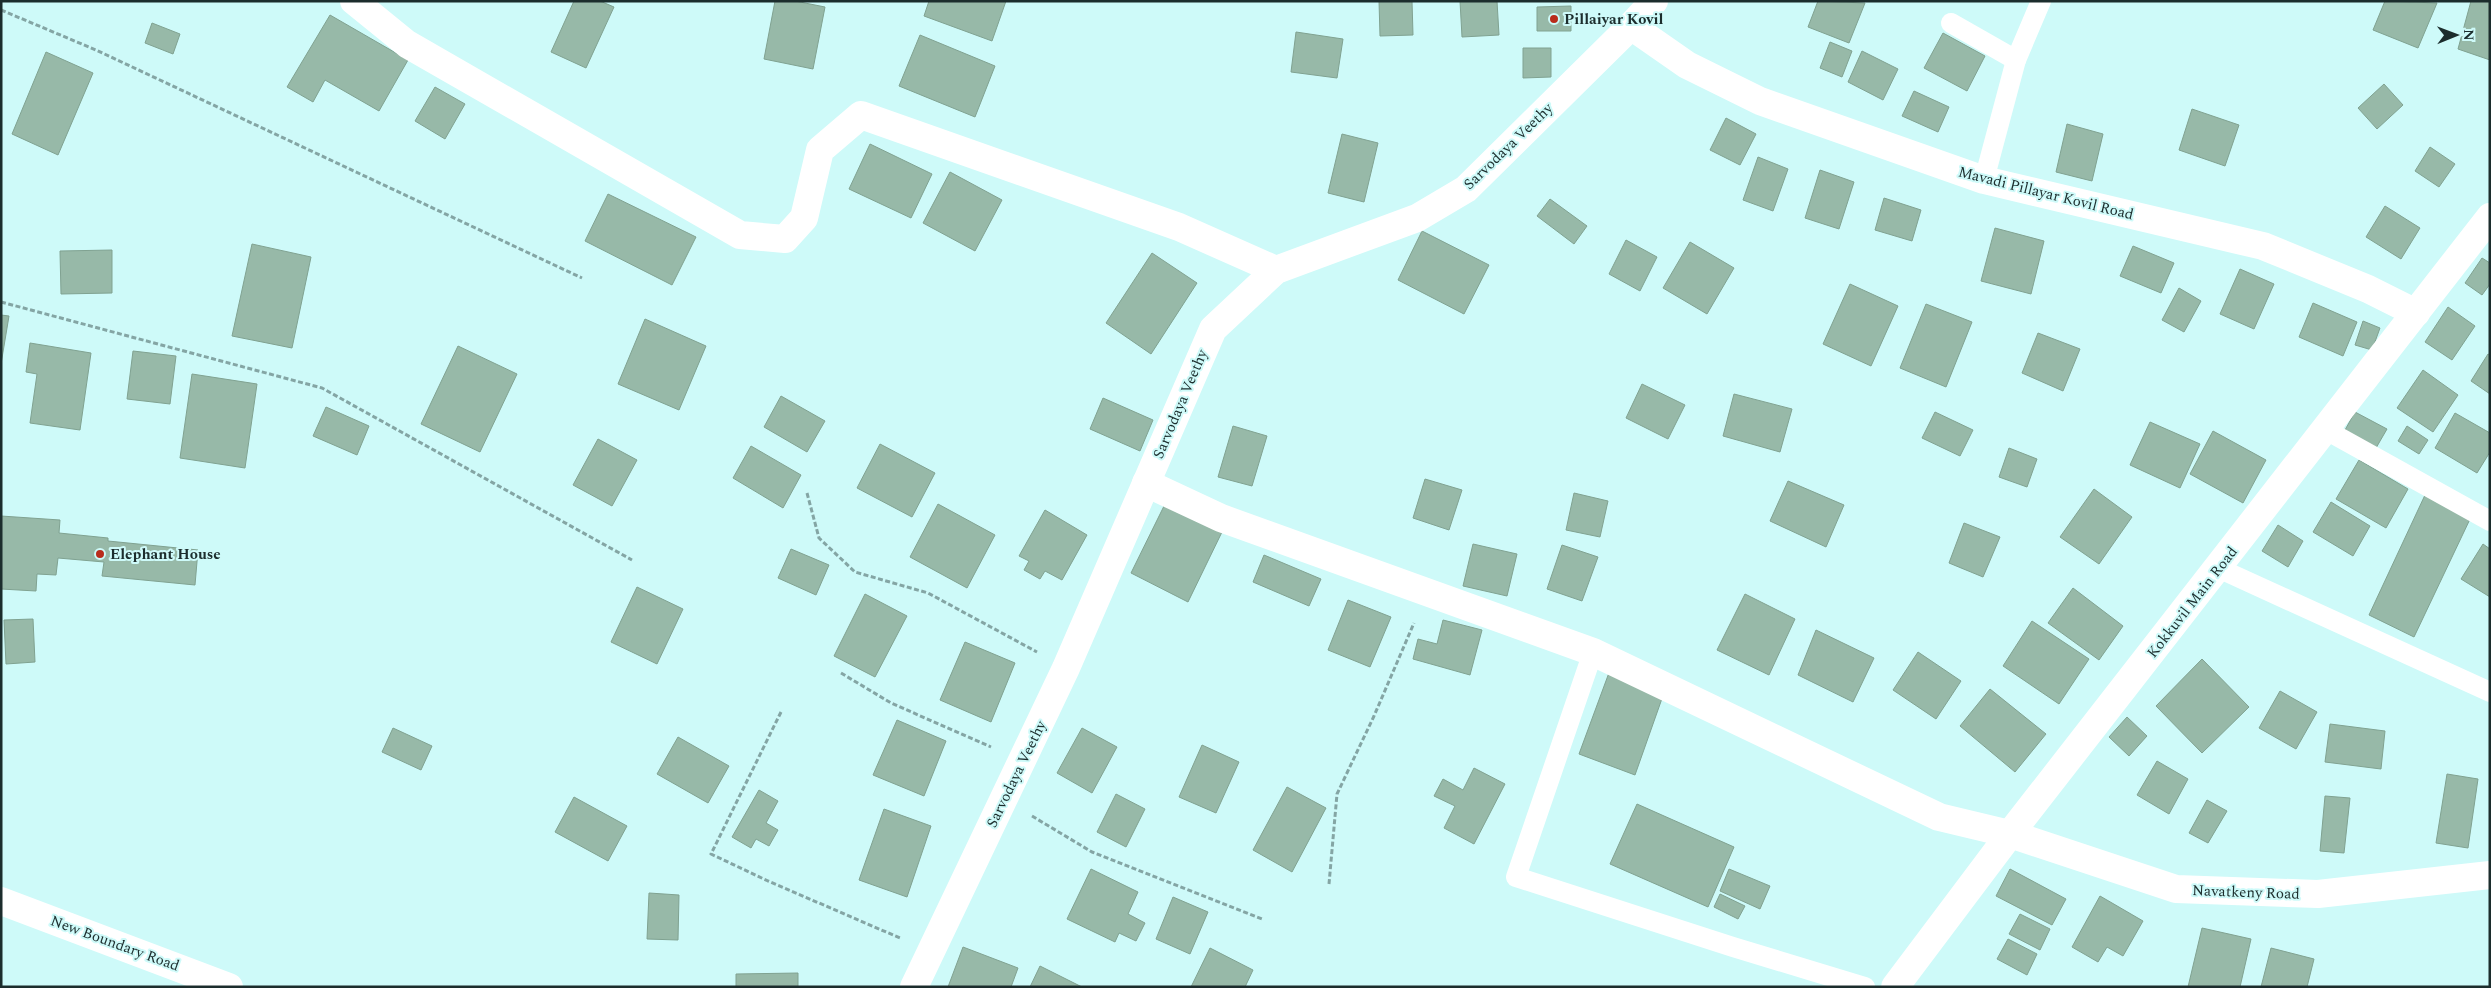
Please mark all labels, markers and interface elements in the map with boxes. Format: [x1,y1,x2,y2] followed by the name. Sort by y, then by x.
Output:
[1564,8,1664,31] place label: Pillaiyar Kovil
[2431,10,2481,60] north arrow
[1548,13,1560,25] marker: Pillaiyar Kovil
[2458,29,2479,41] text: N
[1458,97,1559,195] street label: Sarvodaya Veethy
[1956,161,2136,226] street label: Mavadi Pillayar Kovil Road
[1147,345,1214,462] street label: Sarvodaya Veethy
[2141,542,2243,663] street label: Kokkuvil Main Road
[110,543,221,566] place label: Elephant House
[94,548,106,560] marker: Elephant House
[981,716,1053,832] street label: Sarvodaya Veethy
[2192,879,2300,906] street label: Navatkeny Road
[47,909,183,978] street label: New Boundary Road

